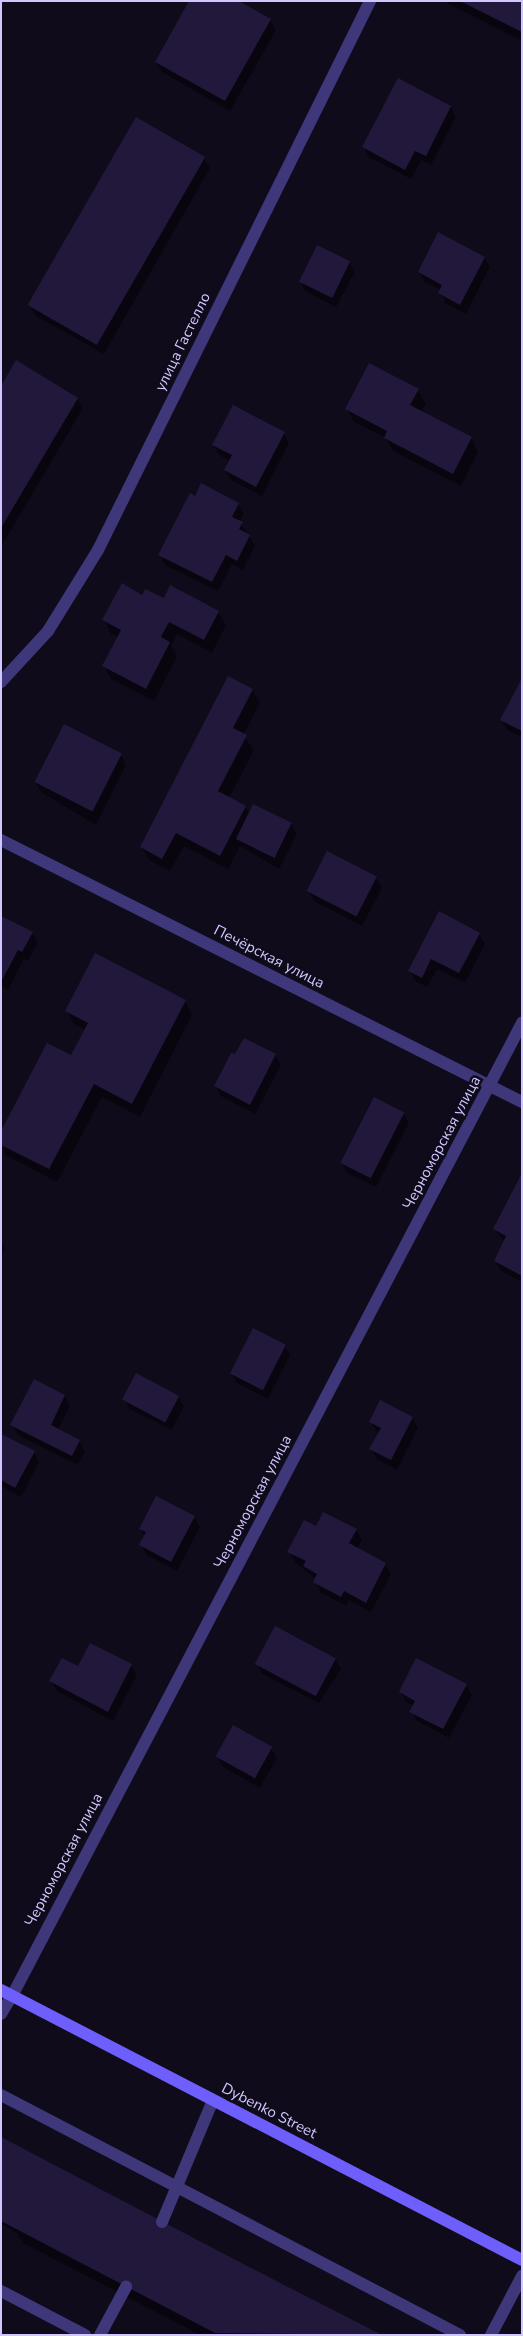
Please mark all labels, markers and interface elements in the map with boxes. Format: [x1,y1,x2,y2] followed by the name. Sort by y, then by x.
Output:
[151,290,215,394] street label: улица Гастелло
[211,921,327,993] street label: Печёрская улица
[399,1073,485,1213] street label: Черноморская улица
[210,1432,296,1572] street label: Черноморская улица
[21,1790,107,1930] street label: Черноморская улица
[218,2079,320,2143] street label: Dybenko Street

